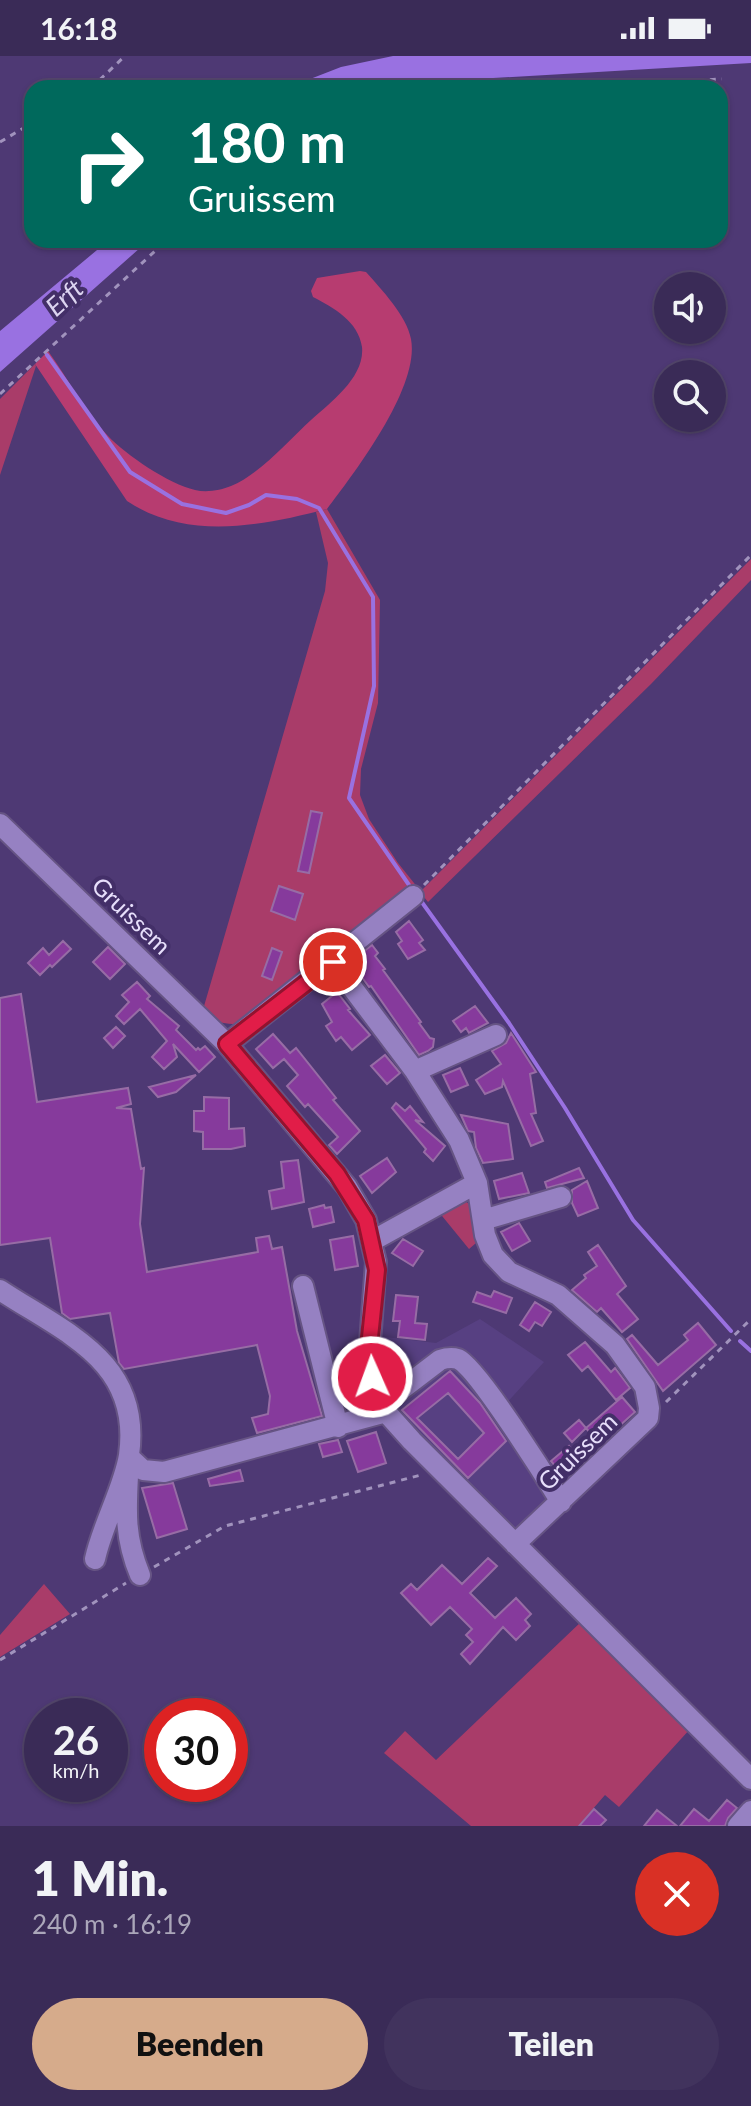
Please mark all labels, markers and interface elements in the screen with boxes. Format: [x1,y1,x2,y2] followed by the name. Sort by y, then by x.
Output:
[40,10,117,46] text: 16:18
[188,108,346,175] text: 180 m
[56,112,160,216] icon: right
[188,176,336,220] text: Gruissem
[39,272,89,322] water label: Erft
[654,272,726,432] map controls
[654,272,726,344] button: sound
[654,360,726,432] button: search
[87,870,177,960] street label: Gruissem
[299,928,367,996] pin
[311,940,355,984] icon: arrive
[330,1335,414,1419] position arrow
[532,1406,622,1496] street label: Gruissem
[144,1698,248,1802] speed limit sign: 30
[53,1716,99,1764] text: 26
[53,1758,99,1782] text: km/h
[32,1849,168,1906] text: 1 Min.
[635,1852,719,1936] button: close
[32,1908,192,1940] text: 240 m · 16:19
[32,1998,368,2090] button: Beenden
[384,1998,719,2090] button: Teilen

